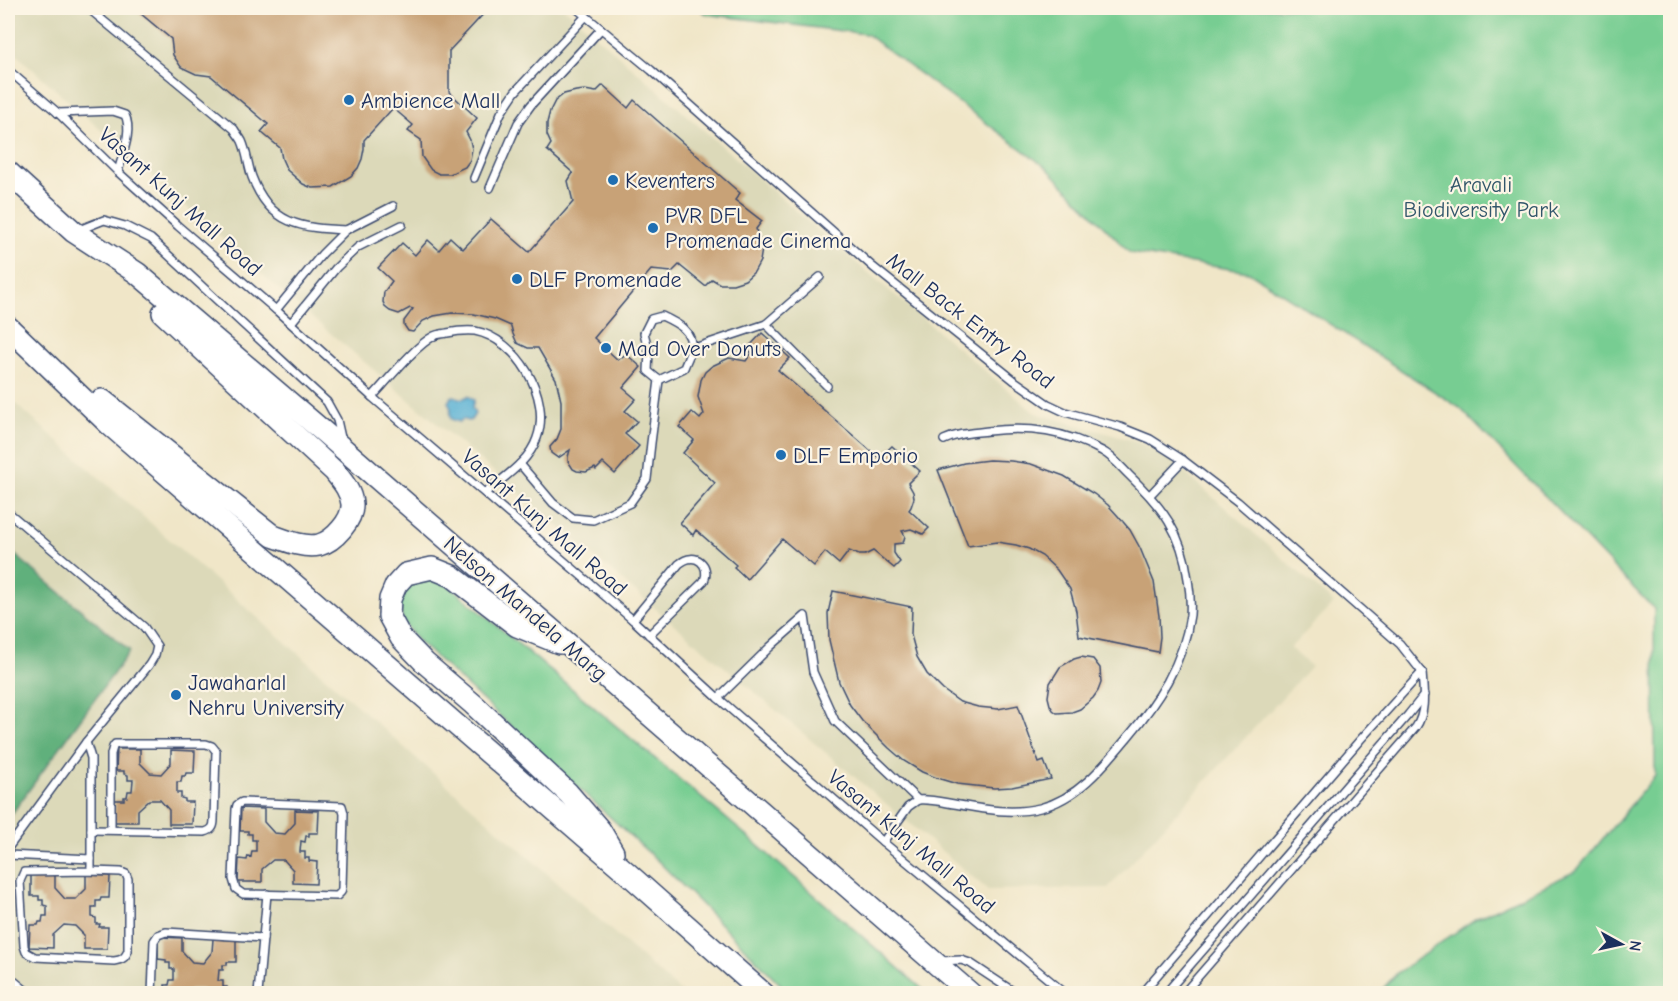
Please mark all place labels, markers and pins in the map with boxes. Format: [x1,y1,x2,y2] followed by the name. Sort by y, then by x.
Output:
[361,88,500,114] place label: Ambience Mall
[342,93,356,107] marker: Ambience Mall
[625,168,715,194] place label: Keventers
[606,173,620,187] marker: Keventers
[665,203,851,254] place label: PVR DFL Promenade Cinema
[646,221,660,235] marker: PVR DFL Promenade Cinema
[529,267,682,293] place label: DLF Promenade
[510,272,524,286] marker: DLF Promenade
[618,336,781,362] place label: Mad Over Donuts
[599,341,613,355] marker: Mad Over Donuts
[793,443,918,469] place label: DLF Emporio
[774,448,788,462] marker: DLF Emporio
[188,670,344,721] place label: Jawaharlal Nehru University
[169,688,183,702] marker: Jawaharlal Nehru University

